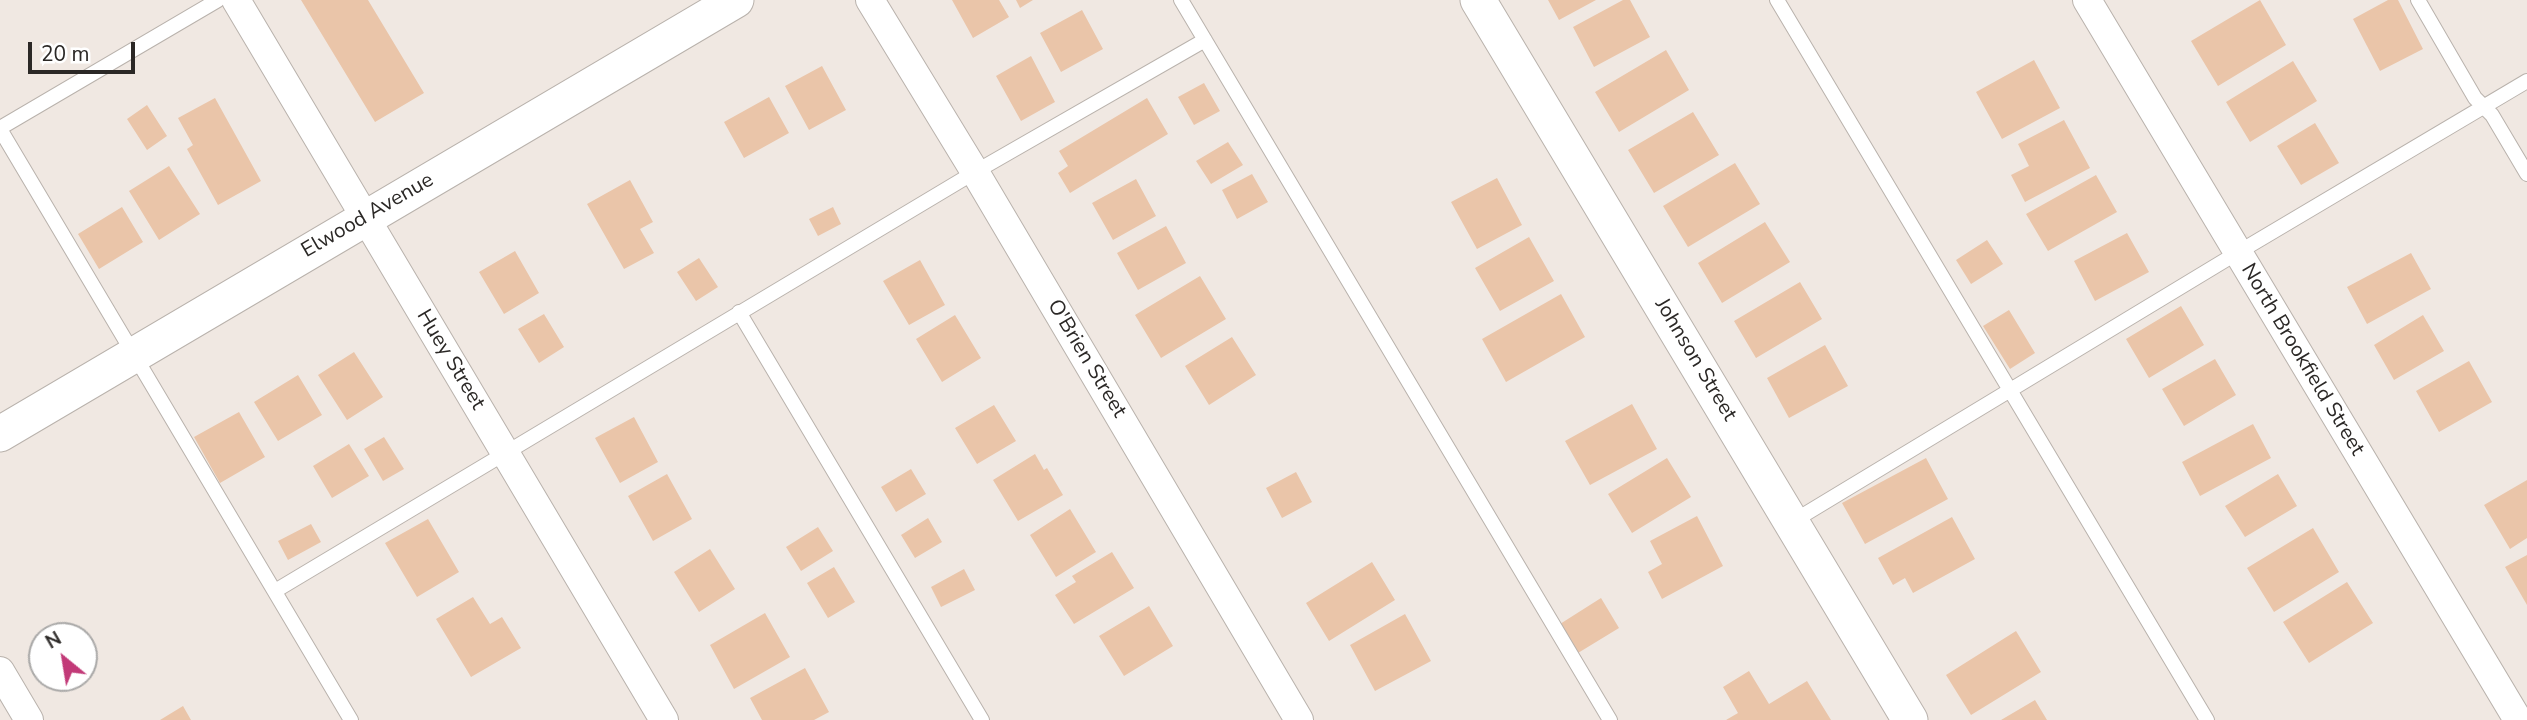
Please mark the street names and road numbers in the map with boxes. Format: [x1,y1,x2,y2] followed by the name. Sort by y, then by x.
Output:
[298,168,438,264] street label: Elwood Avenue
[2235,259,2369,461] street label: North Brookfield Street
[1648,294,1742,426] street label: Johnson Street
[1041,295,1131,423] street label: O'Brien Street
[410,305,490,415] street label: Huey Street

